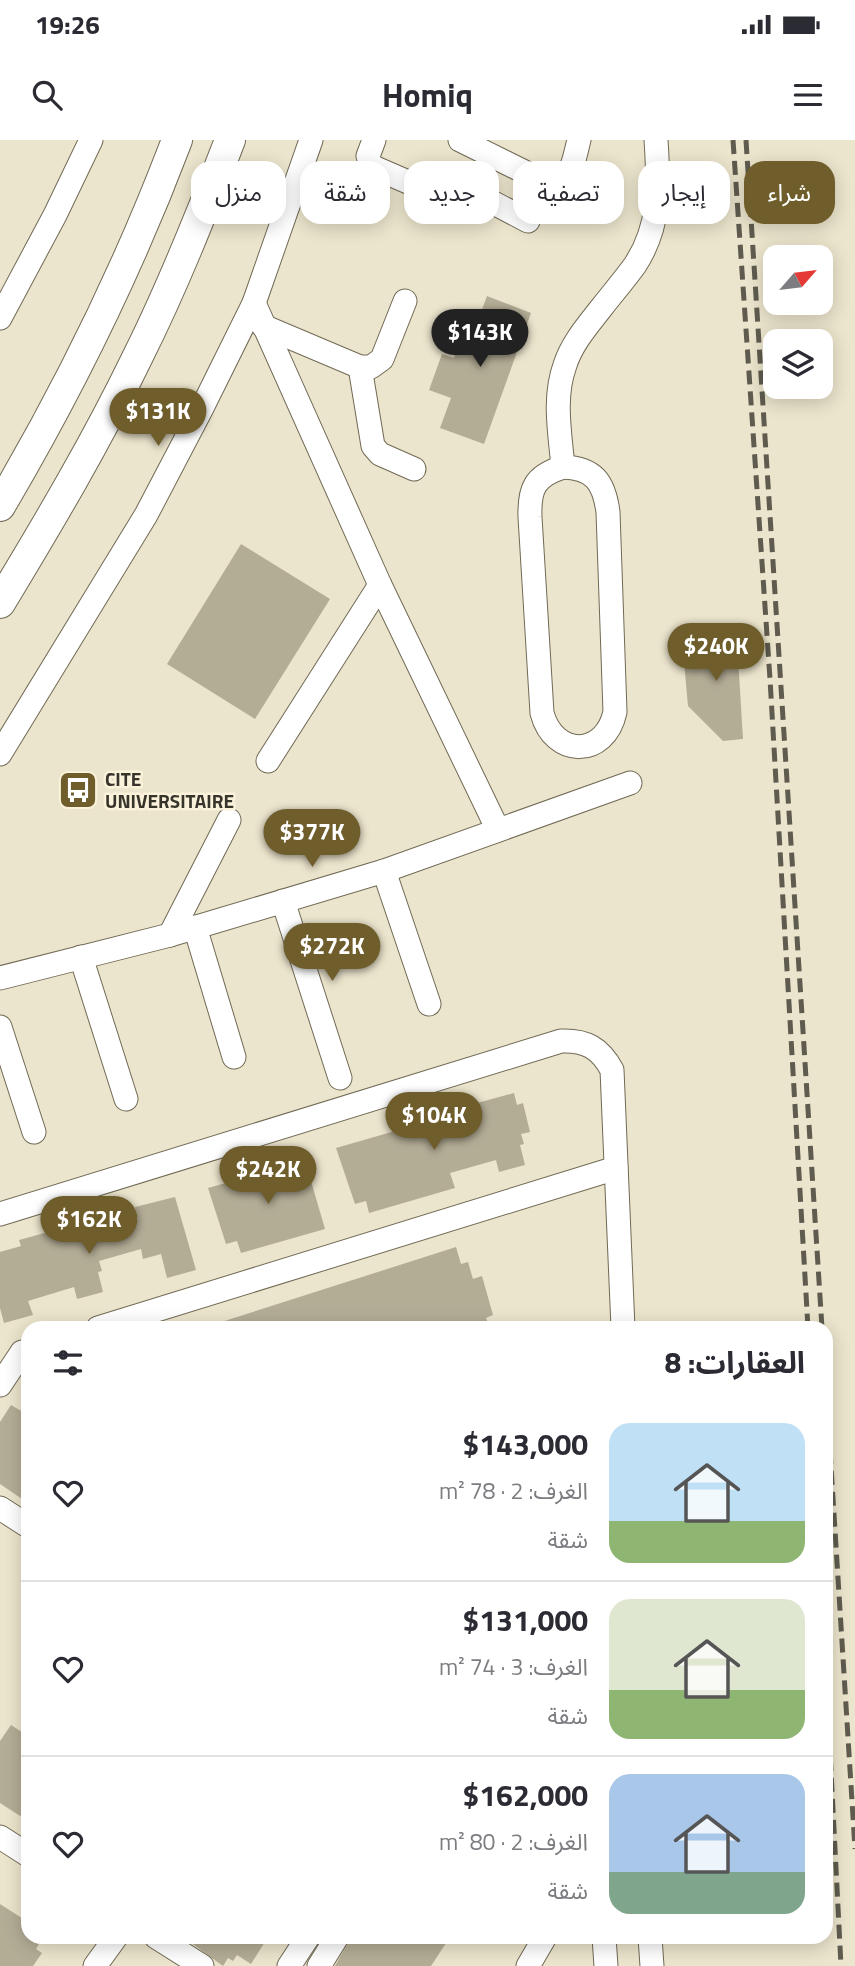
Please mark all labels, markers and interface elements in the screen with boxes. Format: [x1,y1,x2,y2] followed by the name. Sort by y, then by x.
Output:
[35,5,100,44] text: 19:26
[382,71,473,119] text: Homiq
[28,76,66,114] icon: search
[789,76,827,114] icon: menu
[191,161,286,224] chip: منزل
[300,161,390,224] chip: شقة
[404,161,499,224] chip: جديد
[513,161,624,224] chip: تصفية
[638,161,730,224] chip: إيجار
[744,161,835,224] chip: شراء
[763,245,833,315] north arrow
[763,245,833,399] map controls
[431,310,529,369] pin: $143K
[447,314,513,349] text: $143K
[763,329,833,399] button: layers
[109,388,207,448] pin: $131K
[125,393,191,428] text: $131K
[667,624,765,683] pin: $240K
[683,628,749,663] text: $240K
[105,764,234,815] place label: CITE UNIVERSITAIRE
[57,769,99,811] bus stop icon: CITE UNIVERSITAIRE
[263,810,361,869] pin: $377K
[279,814,345,849] text: $377K
[283,924,381,983] pin: $272K
[299,928,365,963] text: $272K
[385,1093,483,1152] pin: $104K
[401,1097,467,1132] text: $104K
[219,1146,317,1206] pin: $242K
[235,1151,301,1186] text: $242K
[40,1196,138,1256] pin: $162K
[56,1201,122,1236] text: $162K
[664,1339,805,1385] text: العقارات: 8
[49,1344,87,1382] icon: filters
[463,1421,588,1467] text: $143,000
[665,1451,749,1535] icon: home
[439,1473,588,1508] text: الغرف: 2 · 78 m²
[49,1474,87,1512] icon: heart
[547,1522,588,1557] text: شقة
[463,1597,588,1643] text: $131,000
[665,1627,749,1711] icon: home
[439,1649,588,1684] text: الغرف: 3 · 74 m²
[49,1650,87,1688] icon: heart
[547,1698,588,1733] text: شقة
[463,1772,588,1818] text: $162,000
[665,1802,749,1886] icon: home
[439,1824,588,1859] text: الغرف: 2 · 80 m²
[49,1825,87,1863] icon: heart
[547,1873,588,1908] text: شقة

